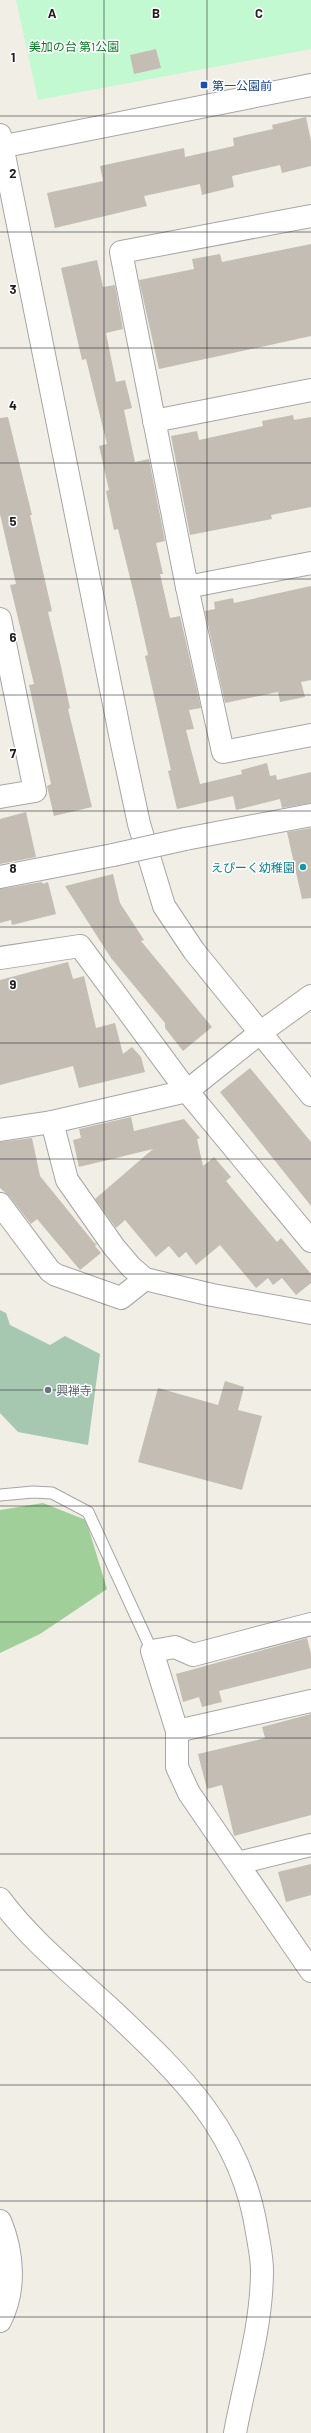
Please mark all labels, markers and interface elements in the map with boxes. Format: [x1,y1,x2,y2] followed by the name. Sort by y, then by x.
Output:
[48,5,57,21] text: A
[152,5,160,21] text: B
[255,5,263,21] text: C
[29,39,119,53] park label: 美加の台 第1公園
[11,49,15,65] text: 1
[212,78,272,92] place label: 第一公園前
[199,80,209,90] marker: 第一公園前
[9,165,17,181] text: 2
[9,281,17,297] text: 3
[9,397,17,413] text: 4
[9,513,17,529] text: 5
[10,629,17,645] text: 6
[10,745,17,761] text: 7
[9,860,17,876] text: 8
[211,860,295,874] place label: えぴーく幼稚園
[298,862,308,872] marker: えぴーく幼稚園
[10,976,17,992] text: 9
[56,1383,92,1397] place label: 興禅寺
[43,1385,53,1395] marker: 興禅寺

